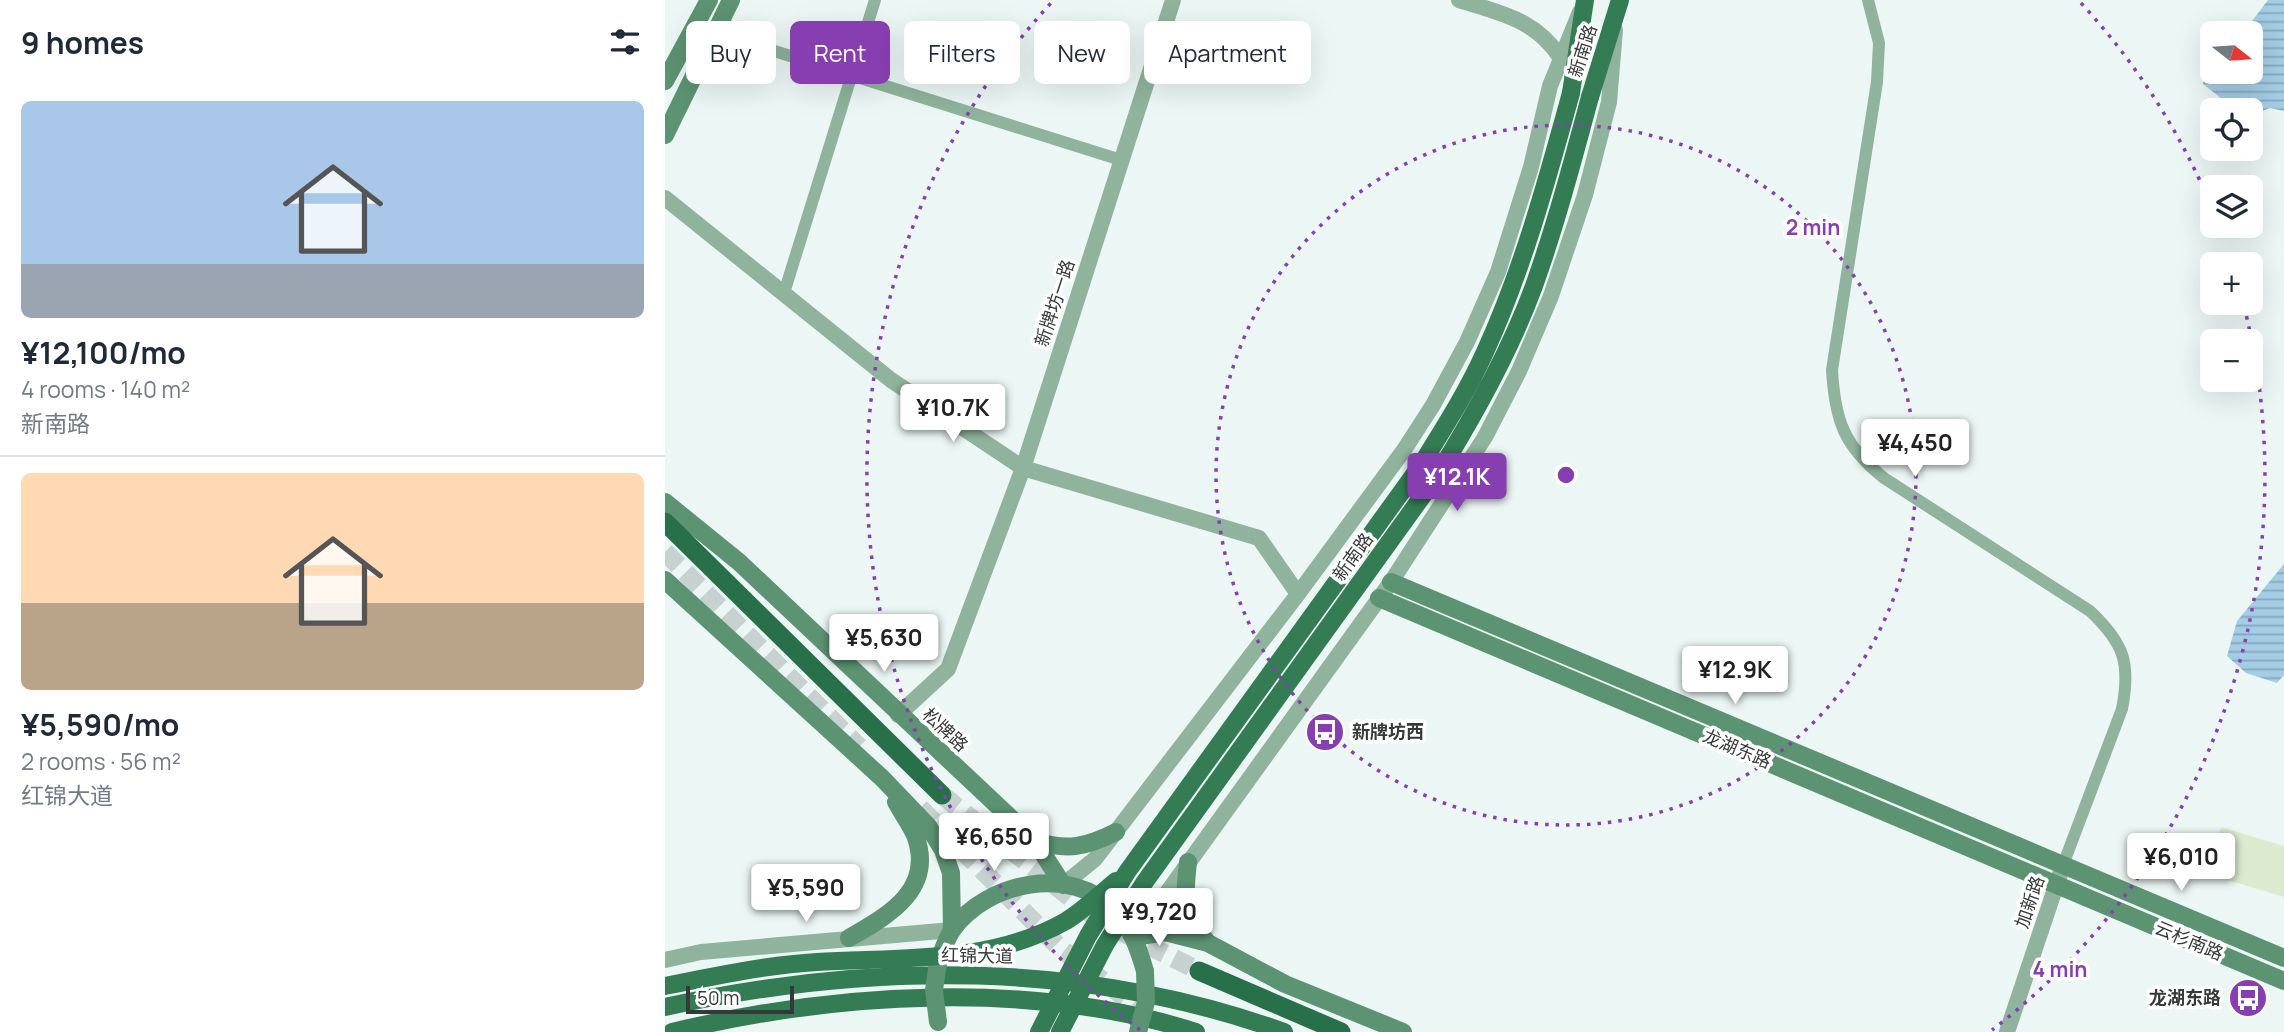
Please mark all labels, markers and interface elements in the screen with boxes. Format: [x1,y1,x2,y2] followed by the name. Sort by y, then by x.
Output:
[686,21,776,84] chip: Buy
[790,21,890,84] chip: Rent
[904,21,1020,84] chip: Filters
[1034,21,1130,84] chip: New
[1144,21,1311,84] chip: Apartment
[1562,21,1602,80] street label: 新南路
[2200,21,2263,84] north arrow
[2200,21,2263,392] map controls
[21,22,144,63] text: 9 homes
[606,23,644,61] icon: filters
[2200,98,2263,161] button: locate
[270,146,396,272] icon: home
[2200,175,2263,238] button: layers
[1786,213,1840,241] text: 2 min
[2200,252,2263,315] button: +
[1029,256,1079,349] street label: 新牌坊一路
[2200,329,2263,392] button: −
[21,332,186,373] text: ¥12,100/mo
[21,373,190,405] text: 4 rooms · 140 m²
[896,384,1010,444] pin: ¥10.7K
[916,391,990,423] text: ¥10.7K
[21,407,90,439] text: 新南路
[1858,420,1972,479] pin: ¥4,450
[1877,426,1953,458] text: ¥4,450
[1400,454,1514,513] pin: ¥12.1K
[1423,460,1491,492] text: ¥12.1K
[1554,463,1578,487] centre of rings
[270,518,396,644] icon: home
[1327,528,1378,585] street label: 新南路
[827,614,941,674] pin: ¥5,630
[845,621,923,653] text: ¥5,630
[1678,646,1792,706] pin: ¥12.9K
[1698,653,1772,685] text: ¥12.9K
[918,702,974,756] street label: 松牌路
[21,704,179,745] text: ¥5,590/mo
[1304,711,1346,753] bus stop icon: 新牌坊西
[1352,719,1424,743] place label: 新牌坊西
[1700,723,1775,773] street label: 龙湖东路
[21,745,181,777] text: 2 rooms · 56 m²
[21,779,113,811] text: 红锦大道
[937,814,1051,873] pin: ¥6,650
[955,820,1033,852] text: ¥6,650
[2124,834,2238,893] pin: ¥6,010
[2143,840,2219,872] text: ¥6,010
[749,864,863,924] pin: ¥5,590
[767,871,845,903] text: ¥5,590
[2009,872,2049,931] street label: 加新路
[1102,888,1216,948] pin: ¥9,720
[1121,895,1197,927] text: ¥9,720
[2152,915,2227,965] street label: 云杉南路
[941,942,1013,968] street label: 红锦大道
[2033,955,2087,983] text: 4 min
[2227,977,2269,1019] bus stop icon: 龙湖东路
[686,983,795,1015] scale bar
[697,985,739,1011] text: 50 m
[2149,985,2221,1009] place label: 龙湖东路

